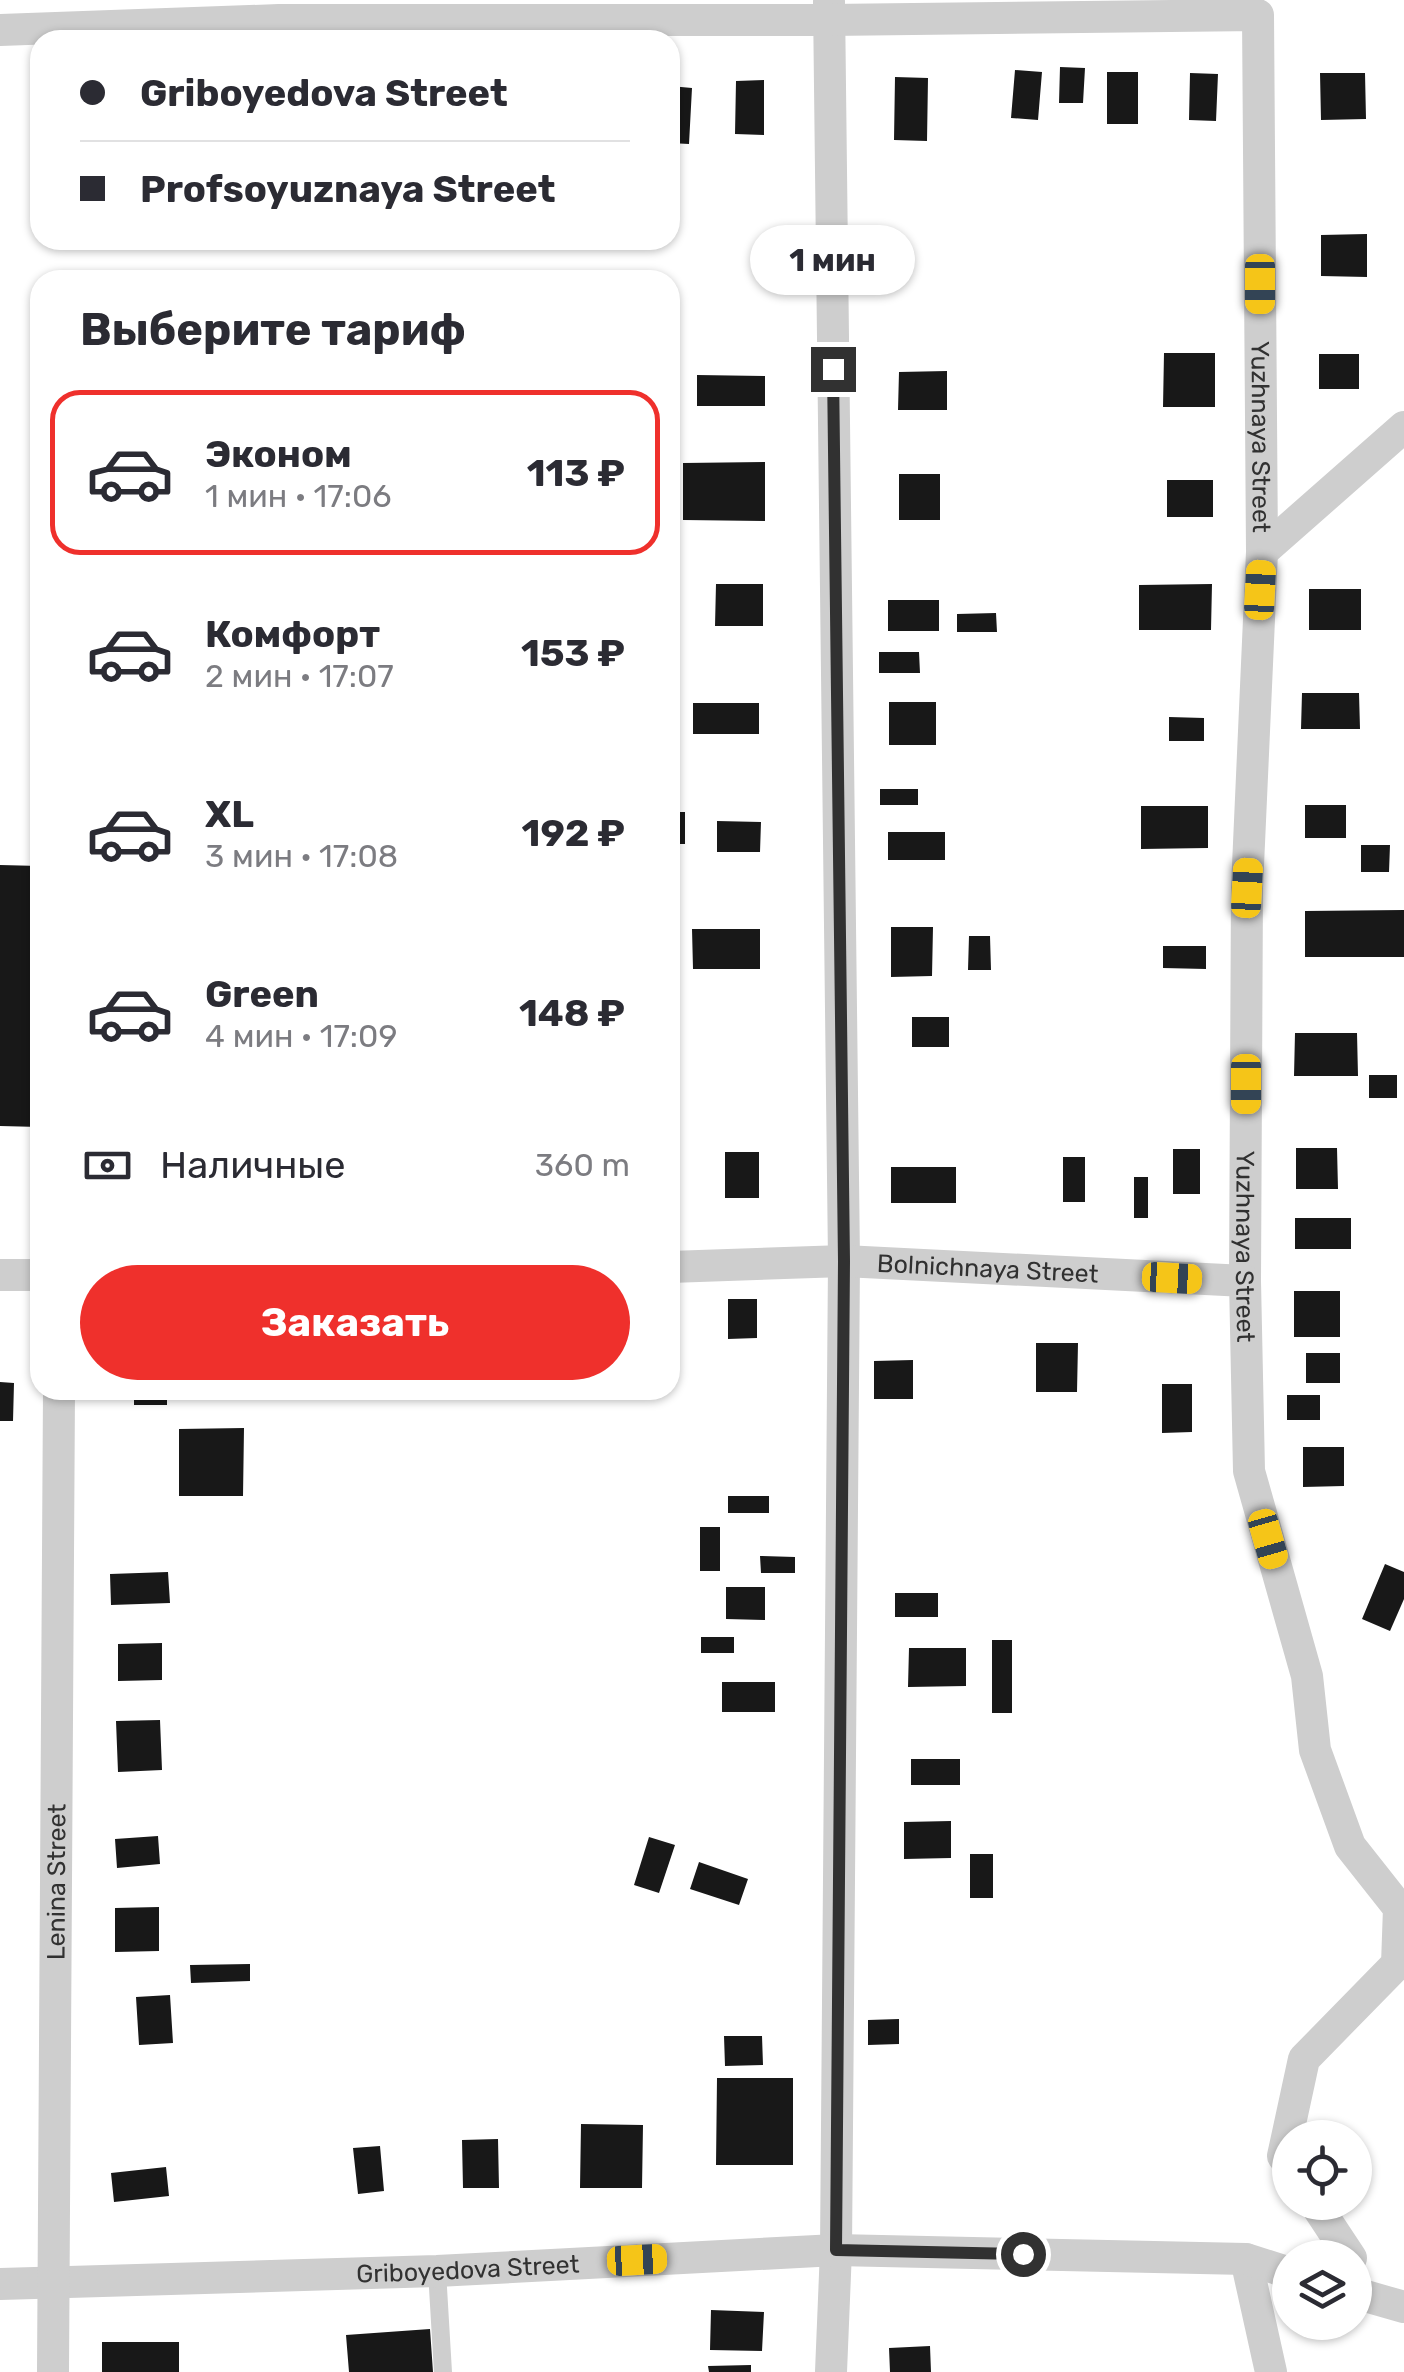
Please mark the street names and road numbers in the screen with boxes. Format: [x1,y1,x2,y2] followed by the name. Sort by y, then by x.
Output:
[1245,341,1276,533] street label: Yuzhnaya Street
[1230,1150,1260,1343] street label: Yuzhnaya Street
[876,1249,1099,1289] street label: Bolnichnaya Street
[42,1803,71,1960] street label: Lenina Street
[356,2250,580,2288] street label: Griboyedova Street

